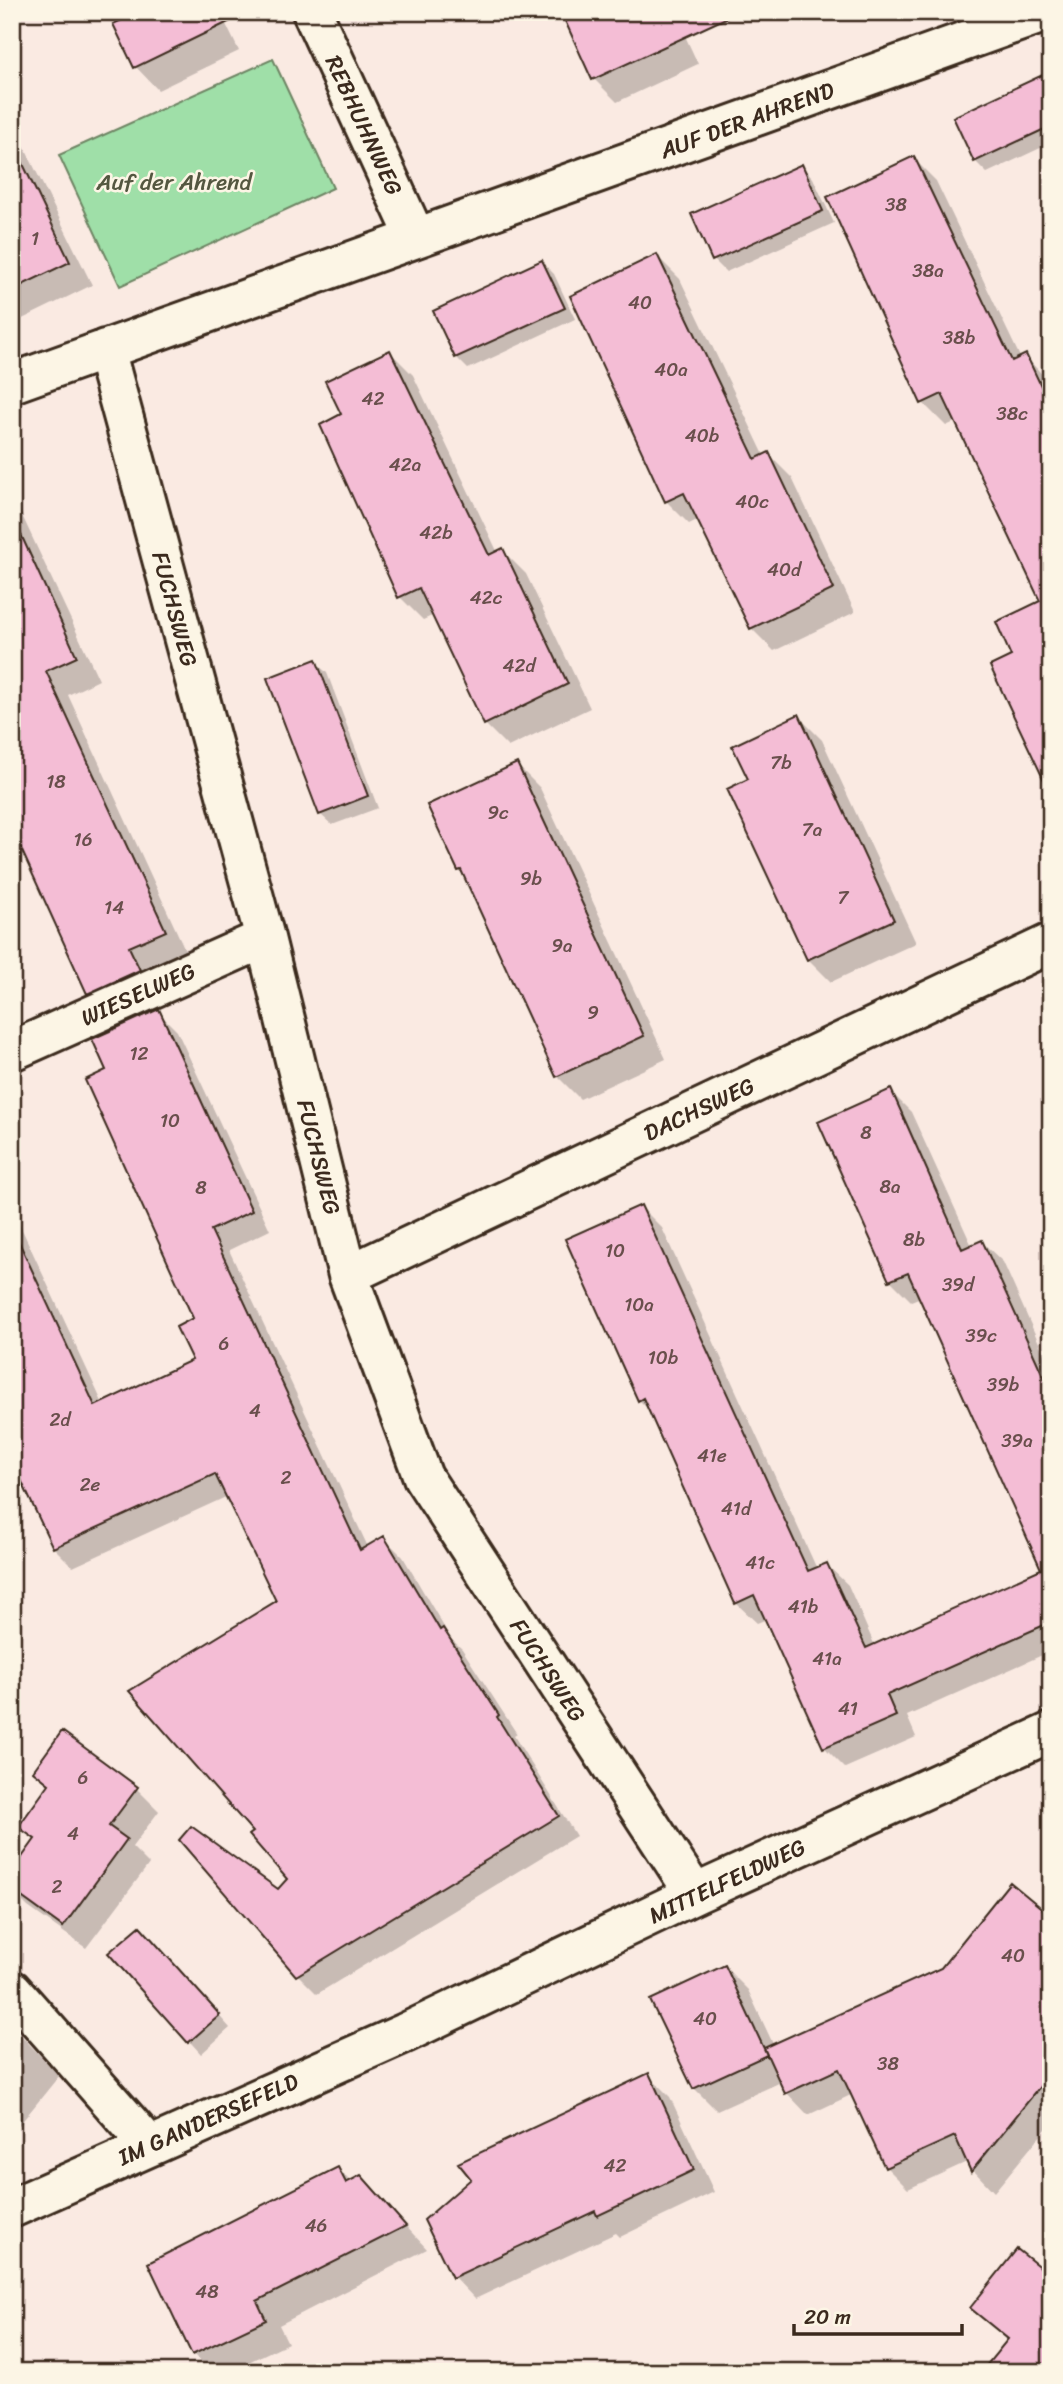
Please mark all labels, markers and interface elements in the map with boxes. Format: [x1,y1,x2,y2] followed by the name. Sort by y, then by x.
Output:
[313,48,414,203] street label: REBHUHNWEG
[653,70,840,171] street label: AUF DER AHREND
[95,162,253,203] park label: Auf der Ahrend
[885,188,907,221] house number: 38
[31,222,39,255] house number: 1
[912,254,944,287] house number: 38a
[628,286,652,319] house number: 40
[943,321,975,354] house number: 38b
[654,353,688,386] house number: 40a
[362,382,384,415] house number: 42
[996,397,1028,430] house number: 38c
[685,419,719,452] house number: 40b
[389,448,422,481] house number: 42a
[735,485,769,518] house number: 40c
[419,516,453,549] house number: 42b
[139,547,210,671] street label: FUCHSWEG
[767,553,803,586] house number: 40d
[470,581,503,614] house number: 42c
[503,649,537,682] house number: 42d
[770,746,792,779] house number: 7b
[46,765,66,798] house number: 18
[487,796,509,829] house number: 9c
[802,813,823,846] house number: 7a
[74,823,92,856] house number: 16
[520,862,542,895] house number: 9b
[838,881,850,914] house number: 7
[104,891,124,924] house number: 14
[551,929,573,962] house number: 9a
[74,951,202,1038] street label: WIESELWEG
[587,996,599,1029] house number: 9
[129,1037,149,1070] house number: 12
[637,1066,762,1153] street label: DACHSWEG
[284,1095,353,1219] street label: FUCHSWEG
[160,1104,180,1137] house number: 10
[860,1116,872,1149] house number: 8
[880,1170,901,1203] house number: 8a
[195,1171,207,1204] house number: 8
[903,1223,925,1256] house number: 8b
[605,1234,625,1267] house number: 10
[942,1268,976,1301] house number: 39d
[624,1288,654,1321] house number: 10a
[965,1319,997,1352] house number: 39c
[219,1327,229,1360] house number: 6
[648,1341,678,1374] house number: 10b
[987,1368,1019,1401] house number: 39b
[249,1394,261,1427] house number: 4
[50,1403,72,1436] house number: 2d
[1001,1424,1033,1457] house number: 39a
[697,1439,727,1472] house number: 41e
[281,1461,292,1494] house number: 2
[80,1468,101,1501] house number: 2e
[721,1492,753,1525] house number: 41d
[745,1546,775,1579] house number: 41c
[788,1590,818,1623] house number: 41b
[498,1610,597,1731] street label: FUCHSWEG
[812,1642,842,1675] house number: 41a
[838,1692,858,1725] house number: 41
[78,1761,88,1794] house number: 6
[67,1817,79,1850] house number: 4
[642,1827,813,1936] street label: MITTELFELDWEG
[52,1870,63,1903] house number: 2
[1001,1939,1025,1972] house number: 40
[693,2002,717,2035] house number: 40
[877,2047,899,2080] house number: 38
[110,2061,306,2178] street label: IM GANDERSEFELD
[604,2149,626,2182] house number: 42
[305,2209,327,2242] house number: 46
[195,2275,219,2308] house number: 48
[794,2293,962,2337] scale bar
[804,2298,851,2336] text: 20 m

